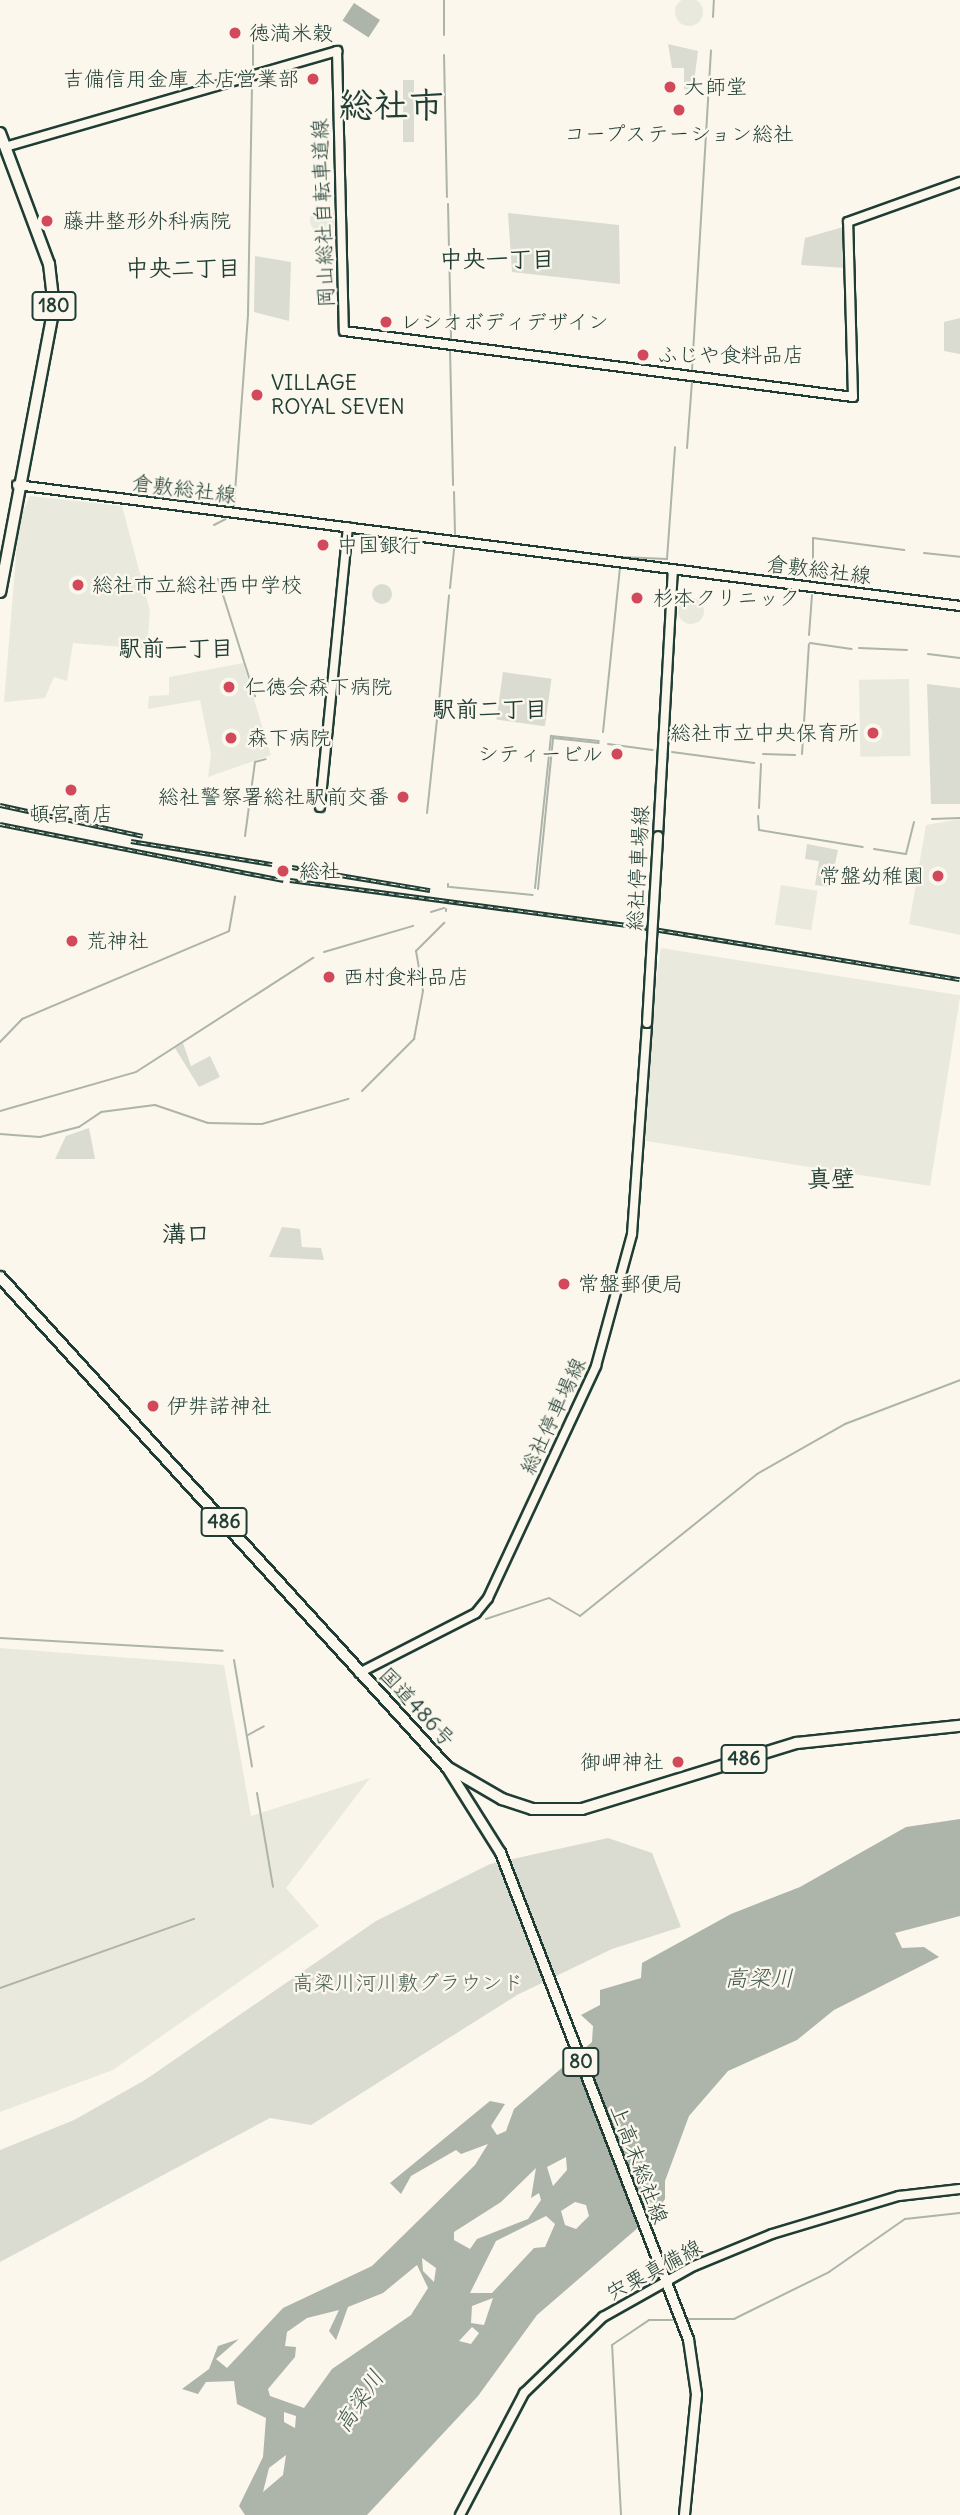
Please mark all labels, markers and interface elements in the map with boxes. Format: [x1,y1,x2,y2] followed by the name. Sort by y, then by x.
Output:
[249,20,333,46] place label: 徳満米穀
[227,25,243,41] marker: 徳満米穀
[63,66,299,92] place label: 吉備信用金庫 本店営業部
[305,71,321,87] marker: 吉備信用金庫 本店営業部
[684,74,747,100] place label: 大師堂
[662,79,678,95] marker: 大師堂
[339,83,443,125] district label: 総社市
[671,102,687,118] marker: コープステーション総社
[307,118,339,308] street label: 岡山総社自転車道線
[564,121,794,147] place label: コープステーション総社
[63,208,231,234] place label: 藤井整形外科病院
[37,211,57,231] marker: 藤井整形外科病院
[440,245,554,273] district label: 中央一丁目
[126,254,240,282] district label: 中央二丁目
[31,290,77,322] road number: 180
[400,309,610,335] place label: レシオボディデザイン
[378,314,394,330] marker: レシオボディデザイン
[657,342,804,368] place label: ふじや食料品店
[635,347,651,363] marker: ふじや食料品店
[271,370,405,420] place label: VILLAGE ROYAL SEVEN
[249,387,265,403] marker: VILLAGE ROYAL SEVEN
[130,470,238,508] street label: 倉敷総社線
[337,532,421,558] place label: 中国銀行
[315,537,331,553] marker: 中国銀行
[765,551,873,589] street label: 倉敷総社線
[92,572,302,598] place label: 総社市立総社西中学校
[70,577,86,593] marker: 総社市立総社西中学校
[653,585,800,611] place label: 杉本クリニック
[627,588,647,608] marker: 杉本クリニック
[119,634,233,662] district label: 駅前一丁目
[245,674,392,700] place label: 仁徳会森下病院
[219,677,239,697] marker: 仁徳会森下病院
[433,695,547,723] district label: 駅前二丁目
[670,720,859,746] place label: 総社市立中央保育所
[247,725,331,751] place label: 森下病院
[865,725,881,741] marker: 総社市立中央保育所
[221,728,241,748] marker: 森下病院
[477,741,603,767] place label: シティービル
[609,746,625,762] marker: シティービル
[63,782,79,798] marker: 頓宮商店
[158,784,389,810] place label: 総社警察署総社駅前交番
[395,789,411,805] marker: 総社警察署総社駅前交番
[29,801,113,827] place label: 頓宮商店
[622,804,654,932] street label: 総社停車場線
[299,858,341,884] place label: 総社
[273,861,293,881] marker: 総社
[819,863,924,889] place label: 常盤幼稚園
[930,868,946,884] marker: 常盤幼稚園
[86,928,149,954] place label: 荒神社
[64,933,80,949] marker: 荒神社
[343,964,469,990] place label: 西村食料品店
[321,969,337,985] marker: 西村食料品店
[807,1165,855,1193] district label: 真壁
[162,1220,210,1248] district label: 溝口
[578,1271,683,1297] place label: 常盤郵便局
[556,1276,572,1292] marker: 常盤郵便局
[515,1354,591,1478] street label: 総社停車場線
[167,1393,272,1419] place label: 伊弉諾神社
[145,1398,161,1414] marker: 伊弉諾神社
[200,1506,248,1538] road number: 486
[374,1662,460,1752] street label: 国道486号
[720,1744,768,1774] road number: 486
[580,1749,664,1775] place label: 御岬神社
[670,1754,686,1770] marker: 御岬神社
[725,1964,793,1992] water label: 高梁川
[293,1970,523,1996] park label: 高梁川河川敷グラウンド
[562,2046,600,2078] road number: 80
[605,2101,673,2227] street label: 上高末総社線
[602,2234,706,2306] street label: 宍粟真備線
[328,2365,390,2437] water label: 高梁川

